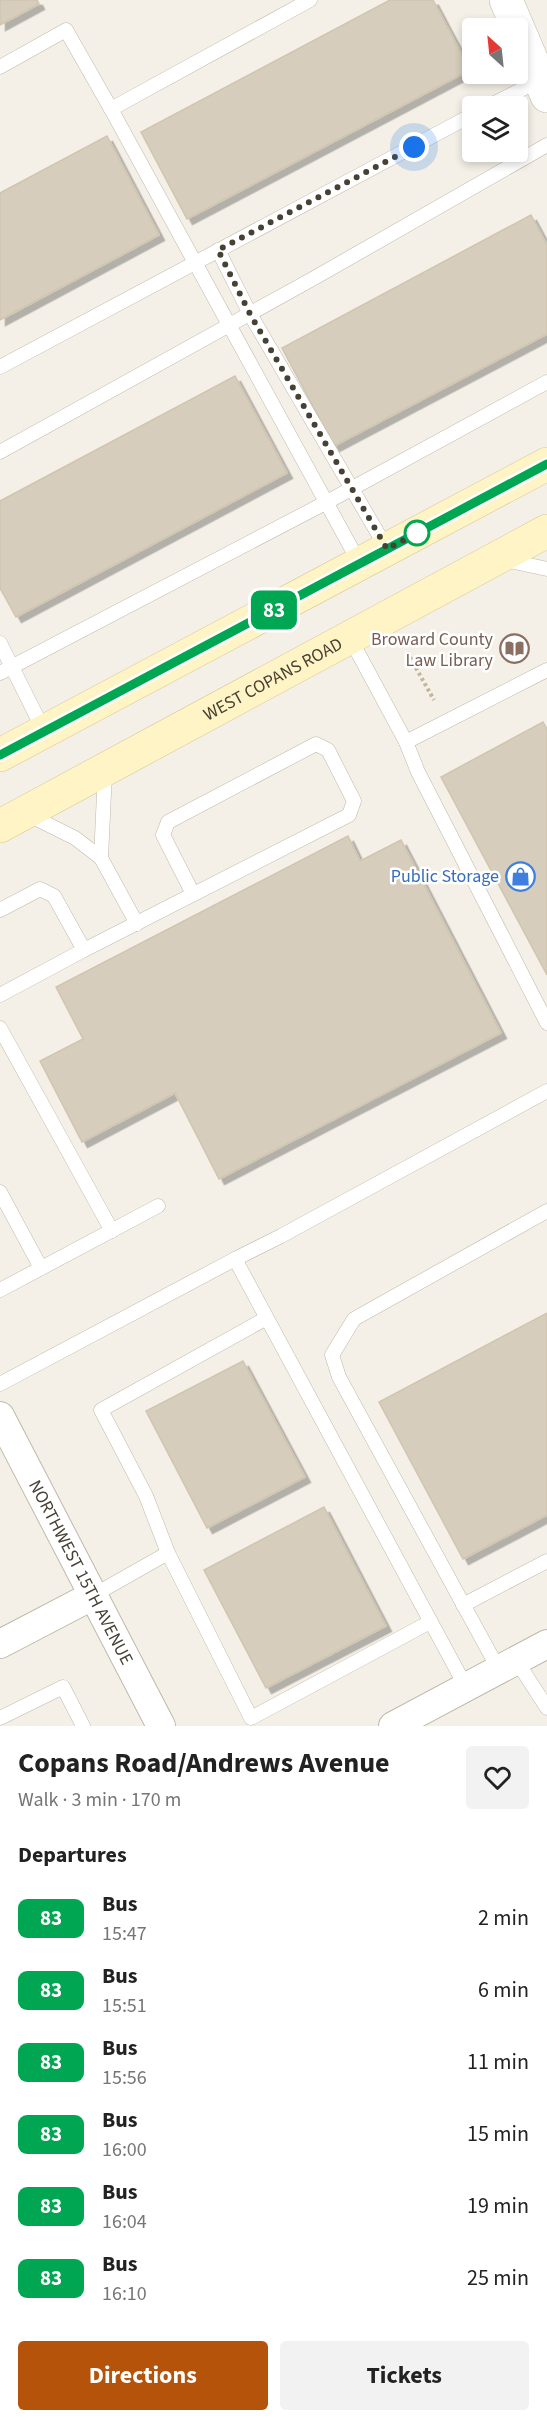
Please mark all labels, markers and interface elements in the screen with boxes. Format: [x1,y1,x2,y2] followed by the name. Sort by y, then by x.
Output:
[462,18,528,84] north arrow
[462,18,528,162] map controls
[462,96,528,162] button: layers
[399,132,429,162] your location
[404,520,430,546] unlabelled marker
[247,590,301,630] line badge: 83
[263,595,285,625] text: 83
[371,627,494,673] place label: Broward County Law Library
[199,631,347,727] street label: WEST COPANS ROAD
[498,633,530,665] library icon: Broward County Law Library
[504,860,536,892] shop icon: Public Storage
[391,864,499,889] place label: Public Storage
[23,1475,140,1669] street label: NORTHWEST 15TH AVENUE
[18,1743,390,1783] text: Copans Road/Andrews Avenue
[466,1746,529,1809] button: heart
[18,1786,181,1814] text: Walk · 3 min · 170 m
[18,1839,127,1871] text: Departures
[102,1888,138,1920] text: Bus
[478,1902,529,1934] text: 2 min
[40,1903,62,1933] text: 83
[102,1920,147,1948] text: 15:47
[102,1960,138,1992] text: Bus
[478,1974,529,2006] text: 6 min
[40,1975,62,2005] text: 83
[102,1992,147,2020] text: 15:51
[102,2032,138,2064] text: Bus
[467,2046,529,2078] text: 11 min
[40,2047,62,2077] text: 83
[102,2064,147,2092] text: 15:56
[102,2104,138,2136] text: Bus
[467,2118,529,2150] text: 15 min
[40,2119,62,2149] text: 83
[102,2136,147,2164] text: 16:00
[102,2176,138,2208] text: Bus
[467,2190,529,2222] text: 19 min
[40,2191,62,2221] text: 83
[102,2208,147,2236] text: 16:04
[102,2248,138,2280] text: Bus
[467,2262,529,2294] text: 25 min
[40,2263,62,2293] text: 83
[102,2280,147,2308] text: 16:10
[18,2341,268,2410] button: Directions
[280,2341,529,2410] button: Tickets

